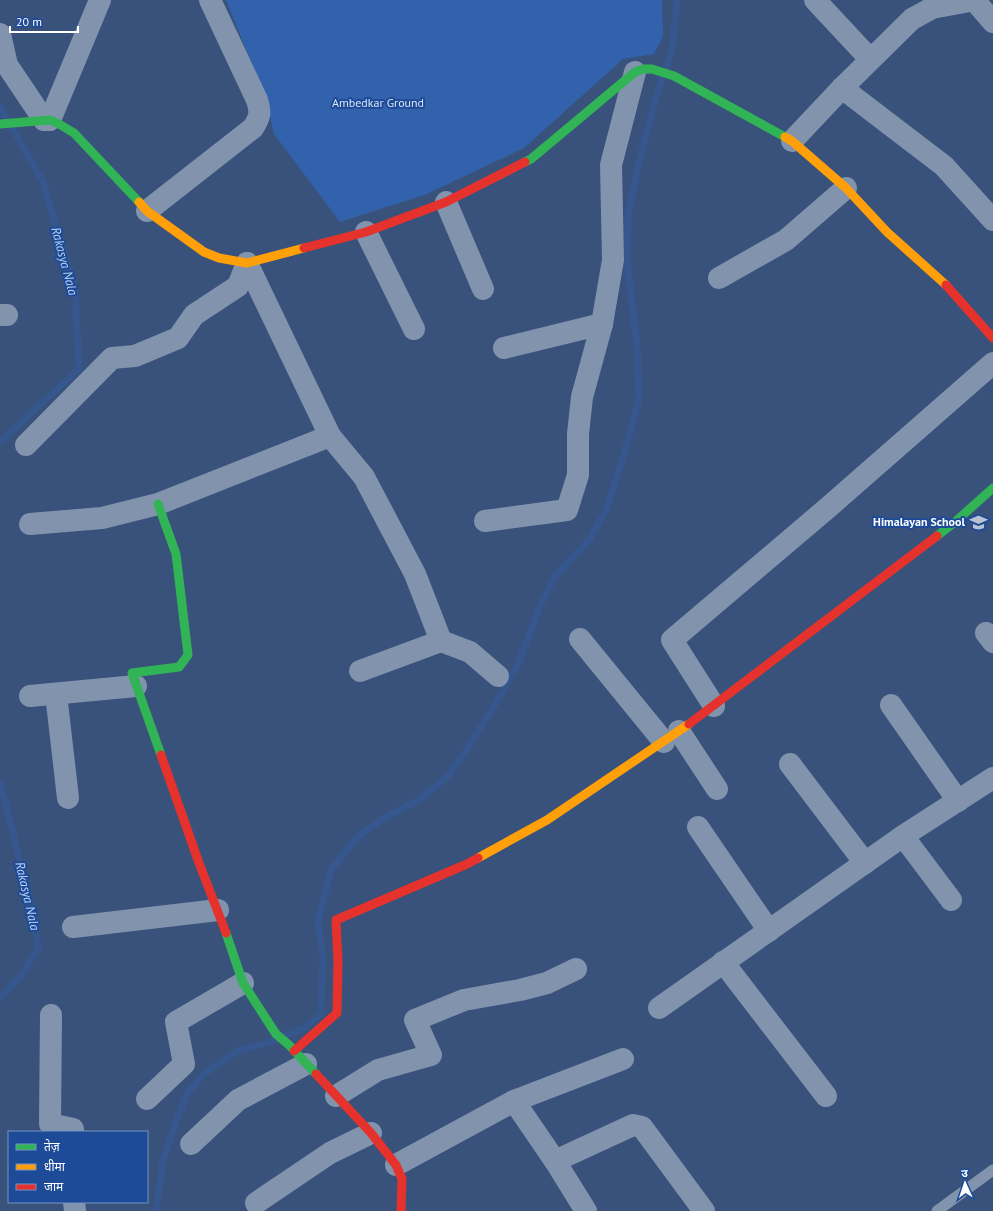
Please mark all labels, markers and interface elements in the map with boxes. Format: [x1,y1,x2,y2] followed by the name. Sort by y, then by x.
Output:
[10,8,78,34] scale bar
[16,14,42,29] text: 20 m
[332,95,424,110] park label: Ambedkar Ground
[47,225,82,298] water label: Rakasya Nala
[968,512,988,532] school or university icon: Himalayan School
[873,514,965,529] place label: Himalayan School
[11,860,44,933] water label: Rakasya Nala
[8,1131,148,1203] legend
[44,1139,61,1154] text: तेज़
[44,1159,66,1174] text: धीमा
[945,1163,985,1203] north arrow
[961,1166,969,1180] text: उ
[44,1179,64,1194] text: जाम

